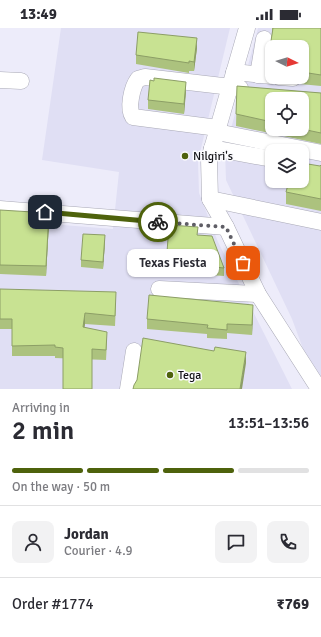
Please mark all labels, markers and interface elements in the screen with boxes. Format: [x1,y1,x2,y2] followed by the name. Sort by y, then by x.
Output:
[20,5,57,23] text: 13:49
[265,40,309,84] north arrow
[265,40,309,188] map controls
[265,92,309,136] button: locate
[265,144,309,188] button: layers
[193,149,233,164] place label: Nilgiri's
[180,151,190,161] marker: Nilgiri's
[28,195,62,229] pin
[34,201,56,223] icon: home
[138,202,178,242] courier
[147,211,169,233] icon: bike
[226,246,260,280] pin
[127,249,219,277] callout: Texas Fiesta
[232,252,254,274] icon: bag
[139,255,207,271] text: Texas Fiesta
[178,368,201,383] place label: Tega
[165,370,175,380] marker: Tega
[12,400,70,416] text: Arriving in
[228,414,309,432] text: 13:51–13:56
[12,415,74,447] text: 2 min
[12,479,110,495] text: On the way · 50 m
[12,521,54,563] button: person
[215,521,257,563] button: chat
[267,521,309,563] button: phone
[64,525,109,543] text: Jordan
[64,543,133,559] text: Courier · 4.9
[12,595,94,613] text: Order #1774
[277,595,309,613] text: ₹769

